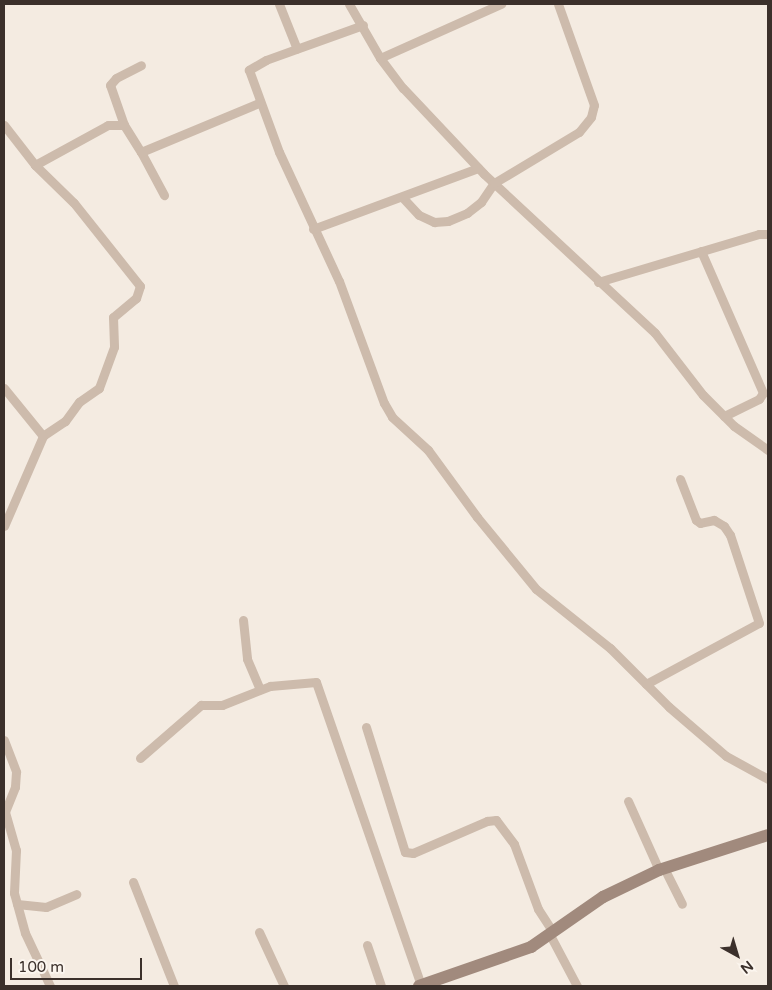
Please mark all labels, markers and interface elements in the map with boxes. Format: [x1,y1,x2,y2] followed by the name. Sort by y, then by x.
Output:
[712,930,762,980] north arrow
[12,948,145,980] scale bar
[737,957,756,977] text: N
[18,958,64,976] text: 100 m

